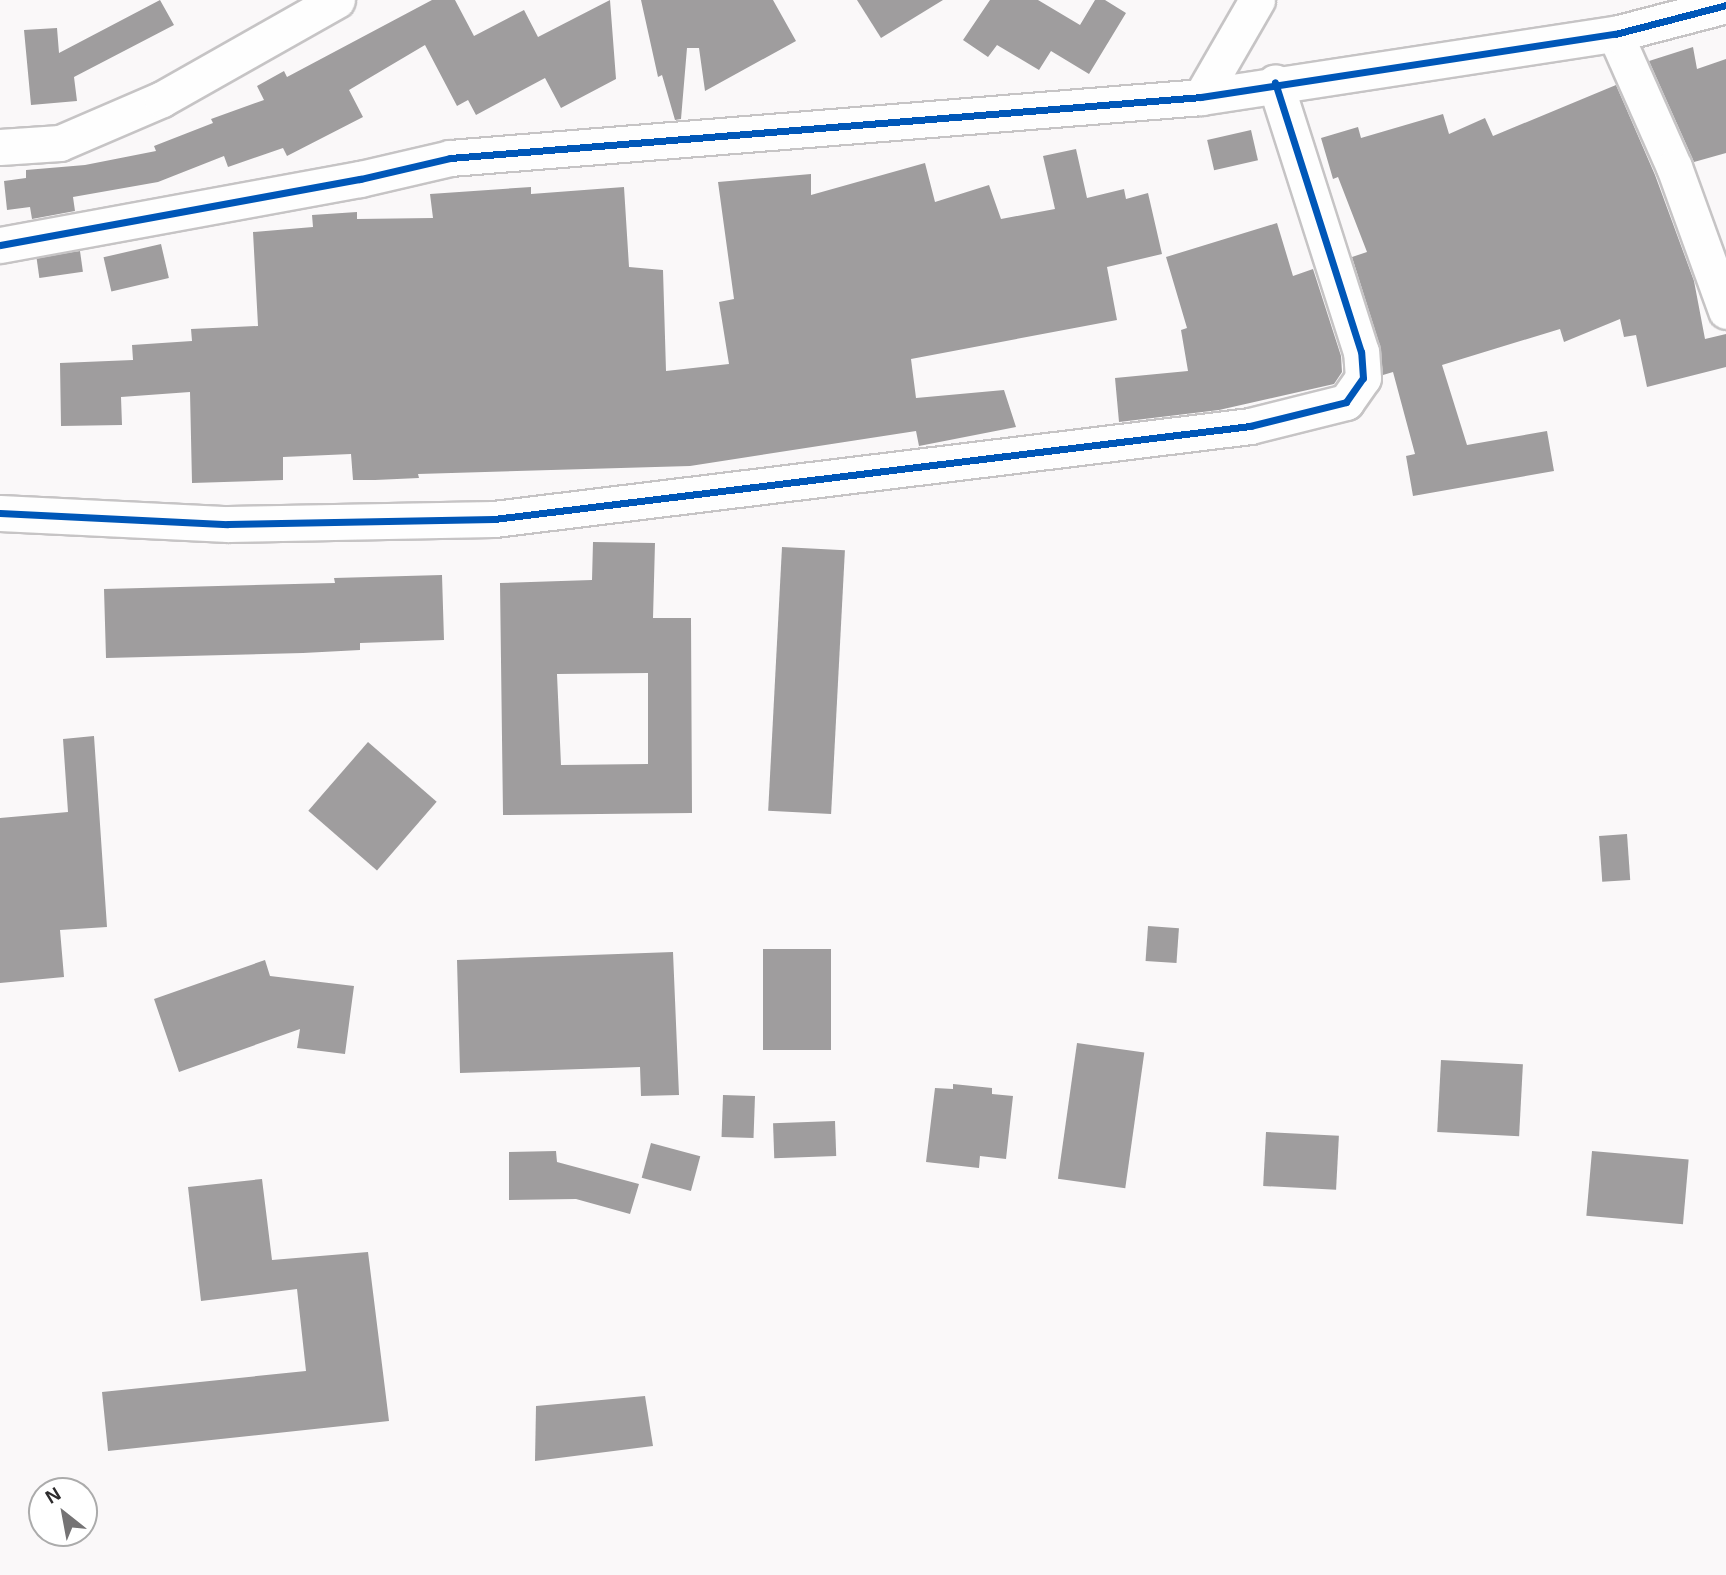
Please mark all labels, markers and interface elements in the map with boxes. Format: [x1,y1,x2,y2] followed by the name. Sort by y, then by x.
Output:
[28,1477,98,1547] north arrow
[42,1483,64,1508] text: N

